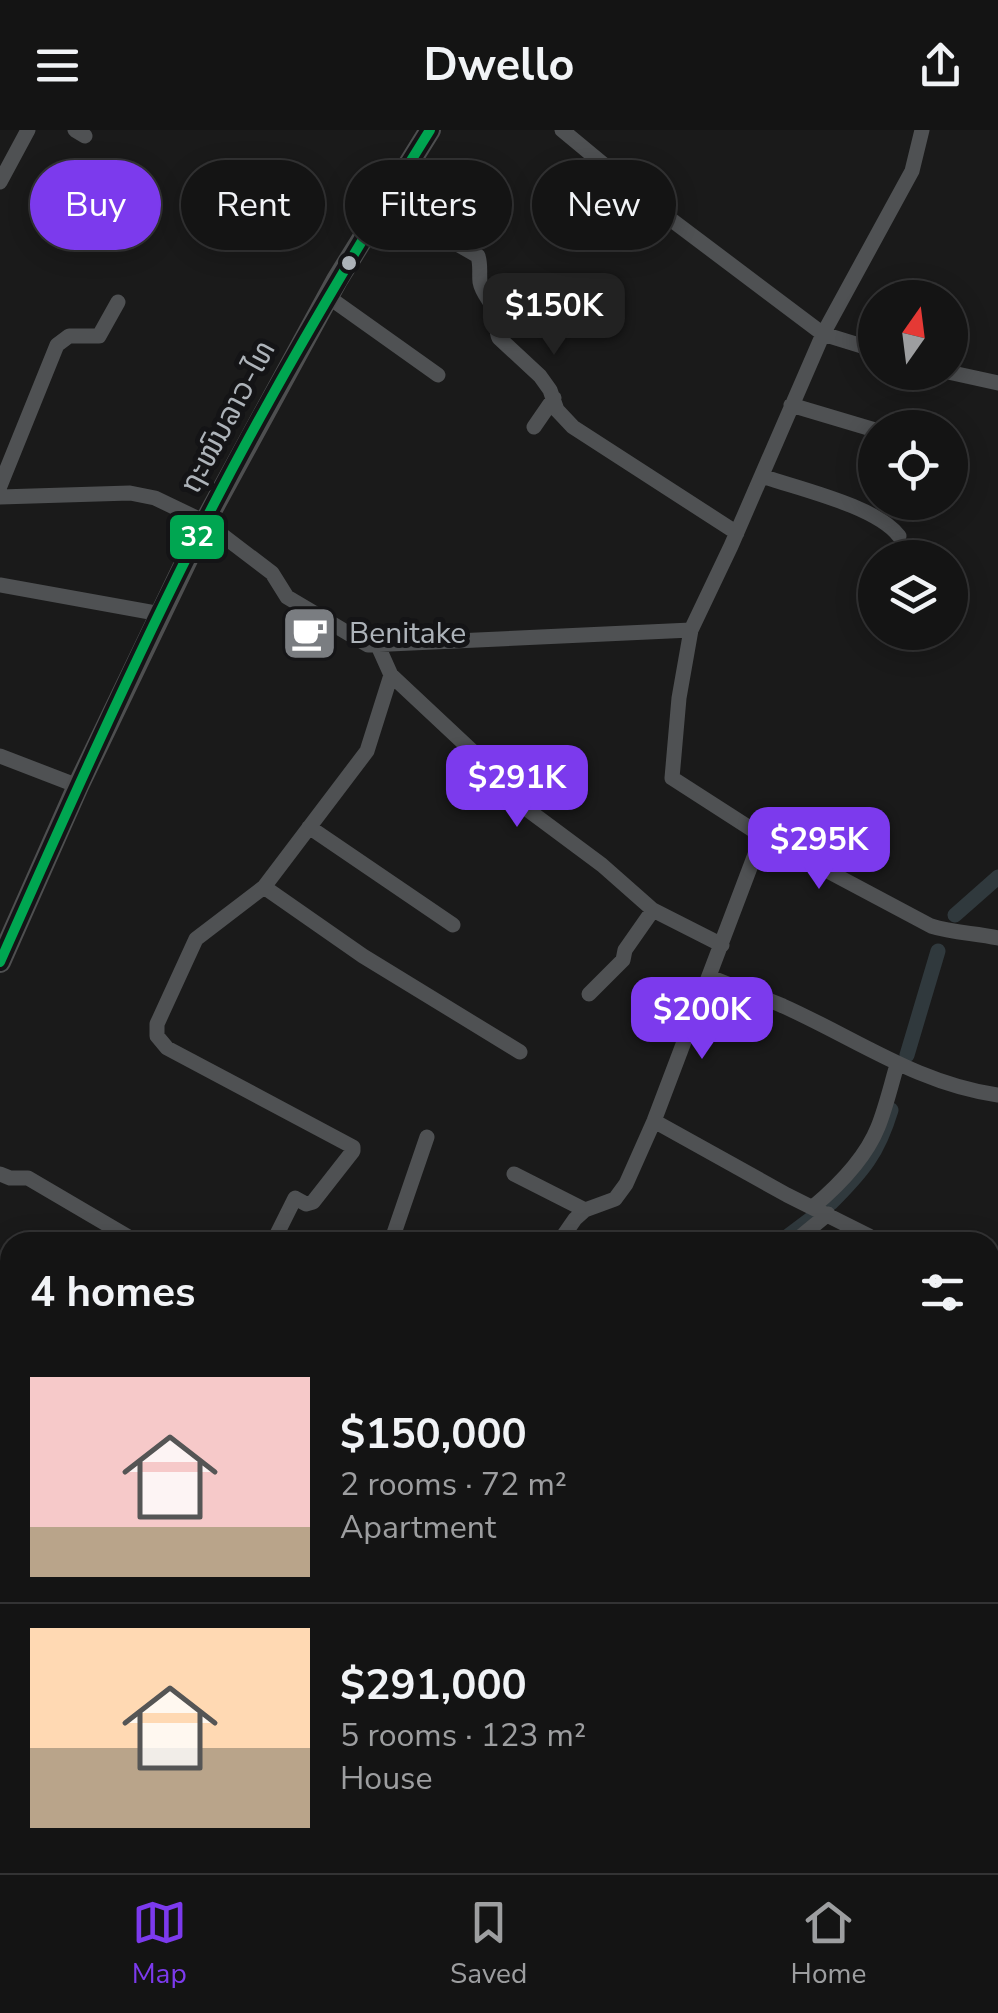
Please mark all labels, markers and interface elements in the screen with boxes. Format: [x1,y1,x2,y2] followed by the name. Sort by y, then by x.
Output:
[423,35,575,96] text: Dwello
[30,38,85,93] icon: menu
[913,38,968,93] icon: share
[30,160,161,250] chip: Buy
[181,160,325,250] chip: Rent
[345,160,512,250] chip: Filters
[532,160,676,250] chip: New
[339,253,359,273] unlabelled marker
[484,273,624,358] pin: $150K
[858,280,968,390] north arrow
[858,280,968,650] map controls
[505,284,603,327] text: $150K
[171,333,285,501] street label: ຖະໜົນລາວ-ໄທ
[858,410,968,520] button: locate
[168,513,226,561] line badge: 32
[180,518,214,556] text: 32
[858,540,968,650] button: layers
[280,603,340,663] cafe icon: Benitake
[349,613,466,654] place label: Benitake
[447,745,587,830] pin: $291K
[468,756,566,799] text: $291K
[749,807,889,892] pin: $295K
[770,818,868,861] text: $295K
[632,977,772,1062] pin: $200K
[653,988,751,1031] text: $200K
[30,1264,195,1321] text: 4 homes
[915,1265,970,1320] icon: filters
[340,1406,527,1463] text: $150,000
[110,1417,230,1537] icon: home
[340,1463,567,1506] text: 2 rooms · 72 m²
[340,1506,496,1549] text: Apartment
[340,1657,527,1714] text: $291,000
[110,1668,230,1788] icon: home
[340,1714,586,1757] text: 5 rooms · 123 m²
[340,1757,433,1800] text: House
[132,1895,187,1993] tab: Map
[450,1895,527,1993] tab: Saved
[791,1895,866,1993] tab: Home

